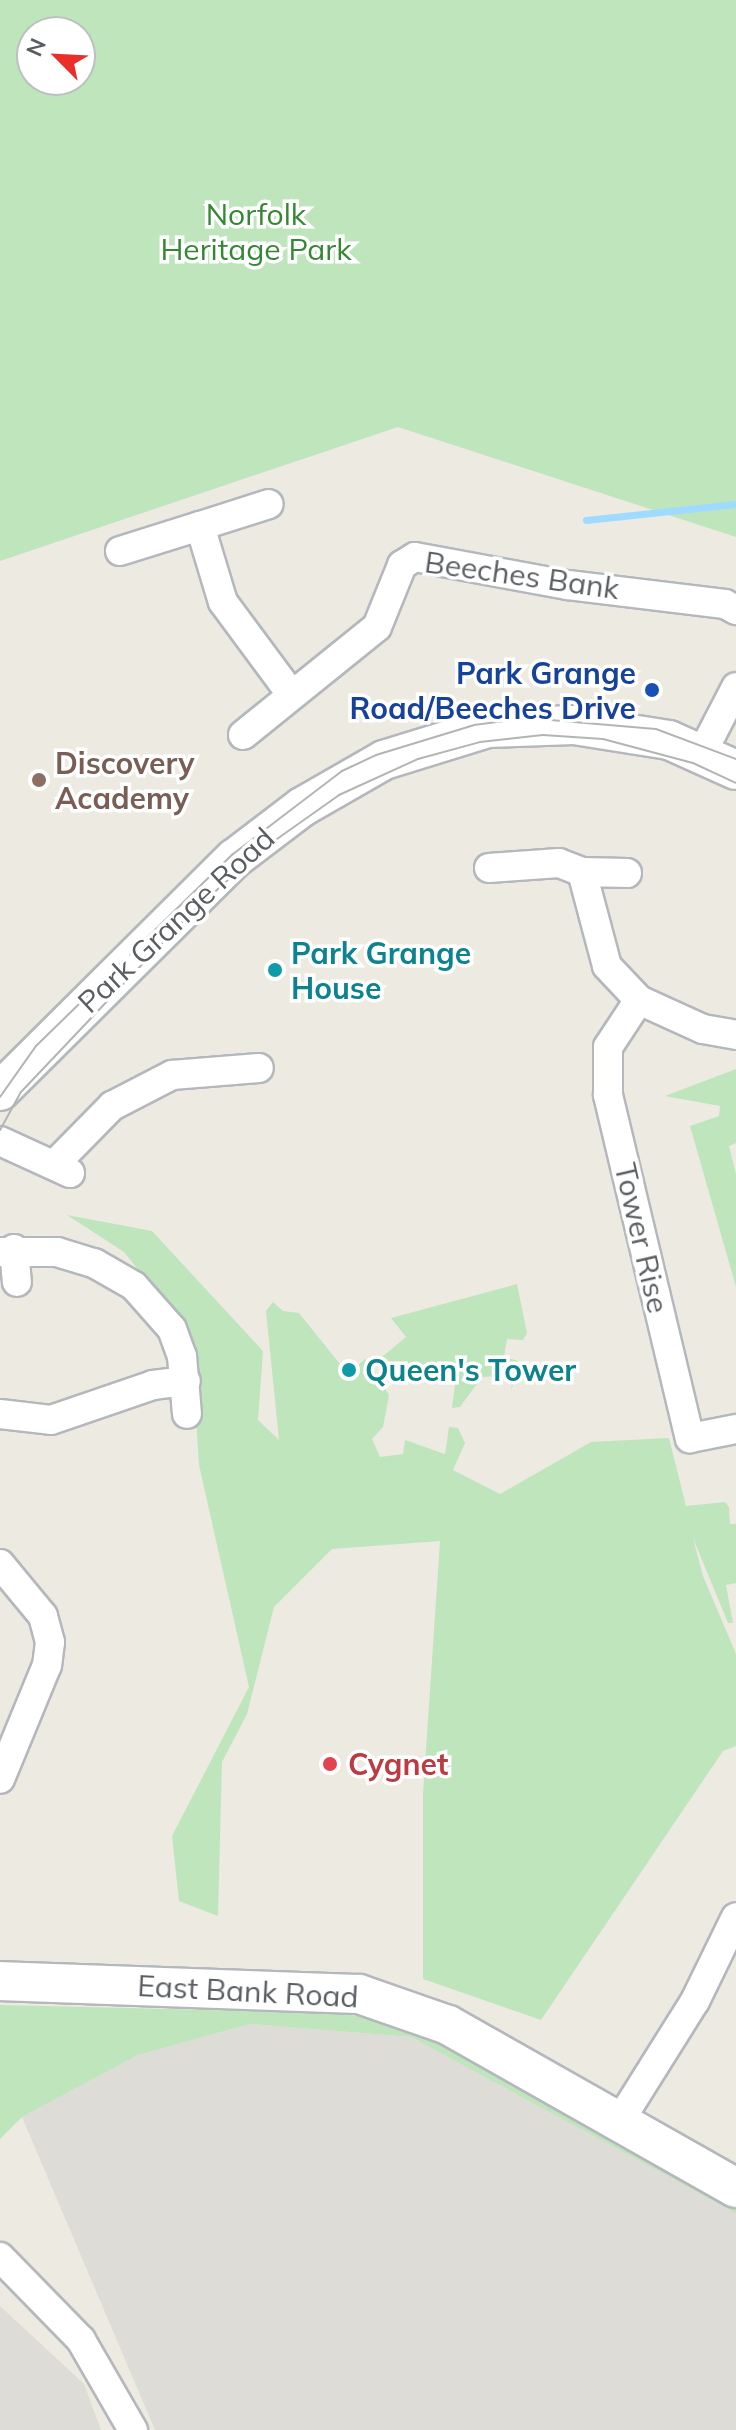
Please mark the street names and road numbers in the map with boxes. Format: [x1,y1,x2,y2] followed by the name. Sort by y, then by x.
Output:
[422,544,622,606] street label: Beeches Bank
[70,820,282,1020] street label: Park Grange Road
[607,1160,677,1316] street label: Tower Rise
[137,1967,359,2015] street label: East Bank Road

